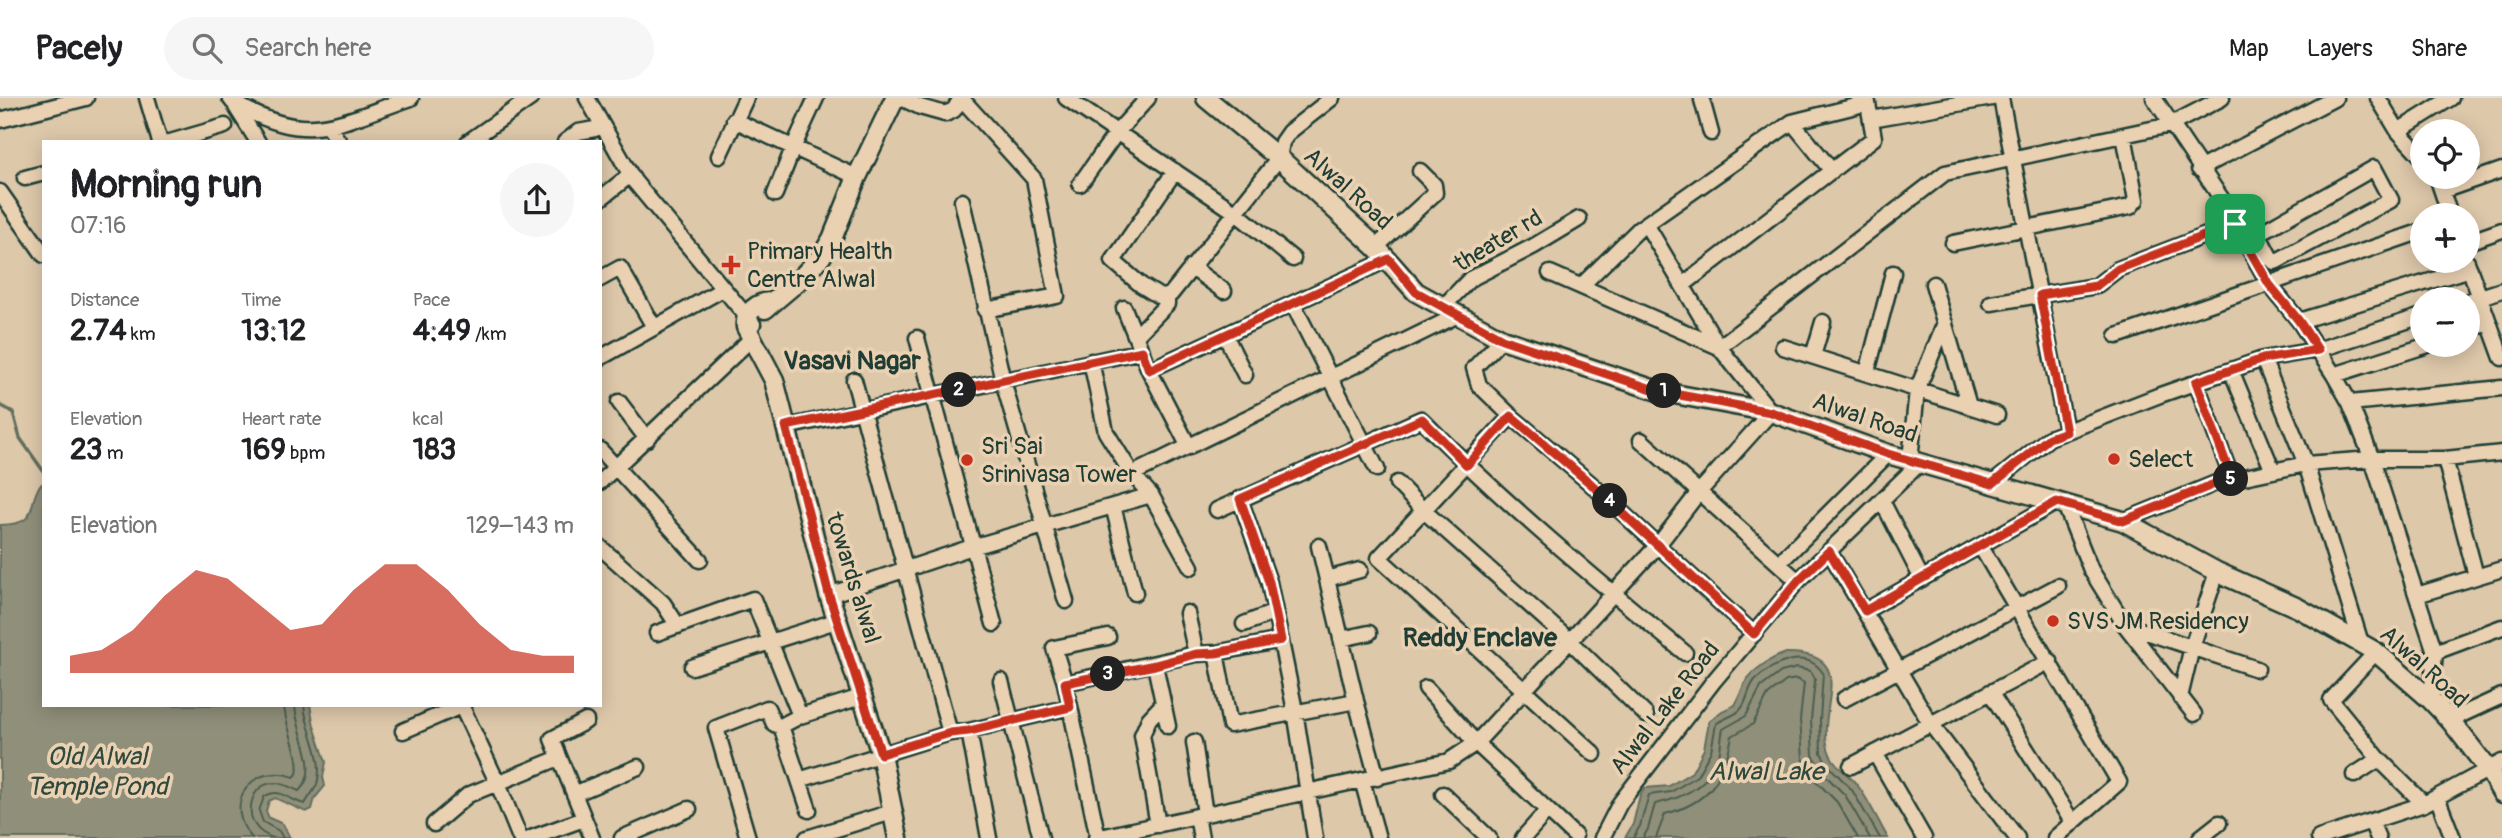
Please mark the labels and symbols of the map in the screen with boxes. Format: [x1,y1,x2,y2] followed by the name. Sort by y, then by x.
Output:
[1298,142,1398,236] street label: Alwal Road
[2205,194,2265,254] pin
[1448,203,1548,279] street label: theater rd
[747,237,892,294] place label: Primary Health Centre Alwal
[721,255,741,275] marker: Primary Health Centre Alwal
[783,345,921,377] district label: Vasavi Nagar
[942,372,976,408] pin: 2
[1646,374,1682,408] pin: 1
[1809,387,1921,449] street label: Alwal Road
[981,432,1137,489] place label: Sri Sai Srinivasa Tower
[2128,445,2194,474] place label: Select
[2106,451,2122,467] marker: Select
[959,452,975,468] marker: Sri Sai Srinivasa Tower
[2214,462,2248,496] pin: 5
[1592,484,1628,518] pin: 4
[819,508,887,647] street label: towards alwal
[2067,607,2249,636] place label: SVS JM Residency
[2045,613,2061,629] marker: SVS JM Residency
[2374,620,2474,714] street label: Alwal Road
[1403,622,1558,654] district label: Reddy Enclave
[1604,636,1726,780] street label: Alwal Lake Road
[1090,656,1126,692] pin: 3
[27,741,171,803] water label: Old Alwal Temple Pond
[1709,756,1826,788] water label: Alwal Lake

